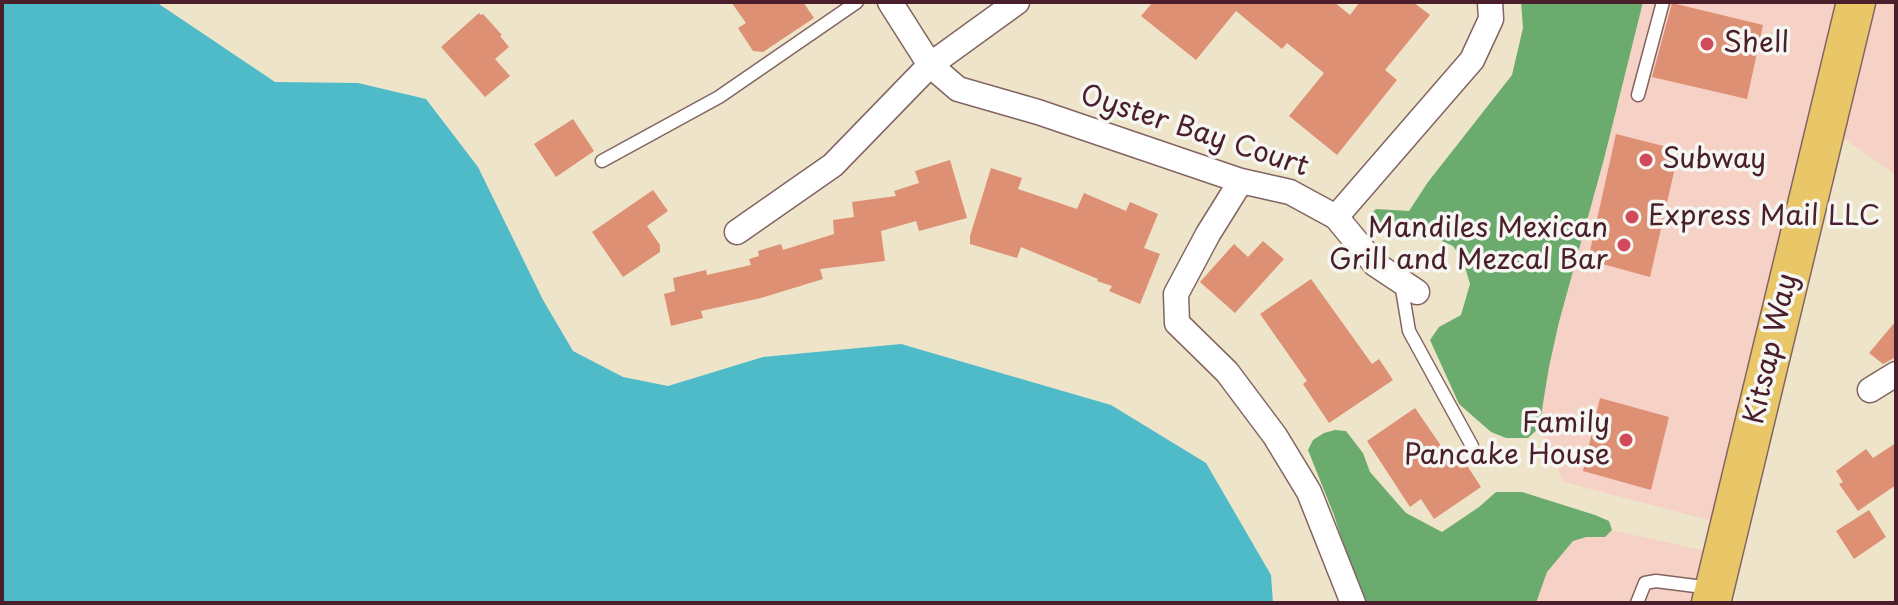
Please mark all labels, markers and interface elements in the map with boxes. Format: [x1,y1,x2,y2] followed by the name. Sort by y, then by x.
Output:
[1723,27,1789,61] place label: Shell
[1698,35,1716,53] marker: Shell
[1076,79,1312,185] street label: Oyster Bay Court
[1662,143,1766,177] place label: Subway
[1637,151,1655,169] marker: Subway
[1648,200,1880,234] place label: Express Mail LLC
[1623,208,1641,226] marker: Express Mail LLC
[1329,212,1608,278] place label: Mandiles Mexican Grill and Mezcal Bar
[1615,236,1633,254] marker: Mandiles Mexican Grill and Mezcal Bar
[1738,270,1806,428] street label: Kitsap Way
[1404,407,1610,473] place label: Family Pancake House
[1617,431,1635,449] marker: Family Pancake House

